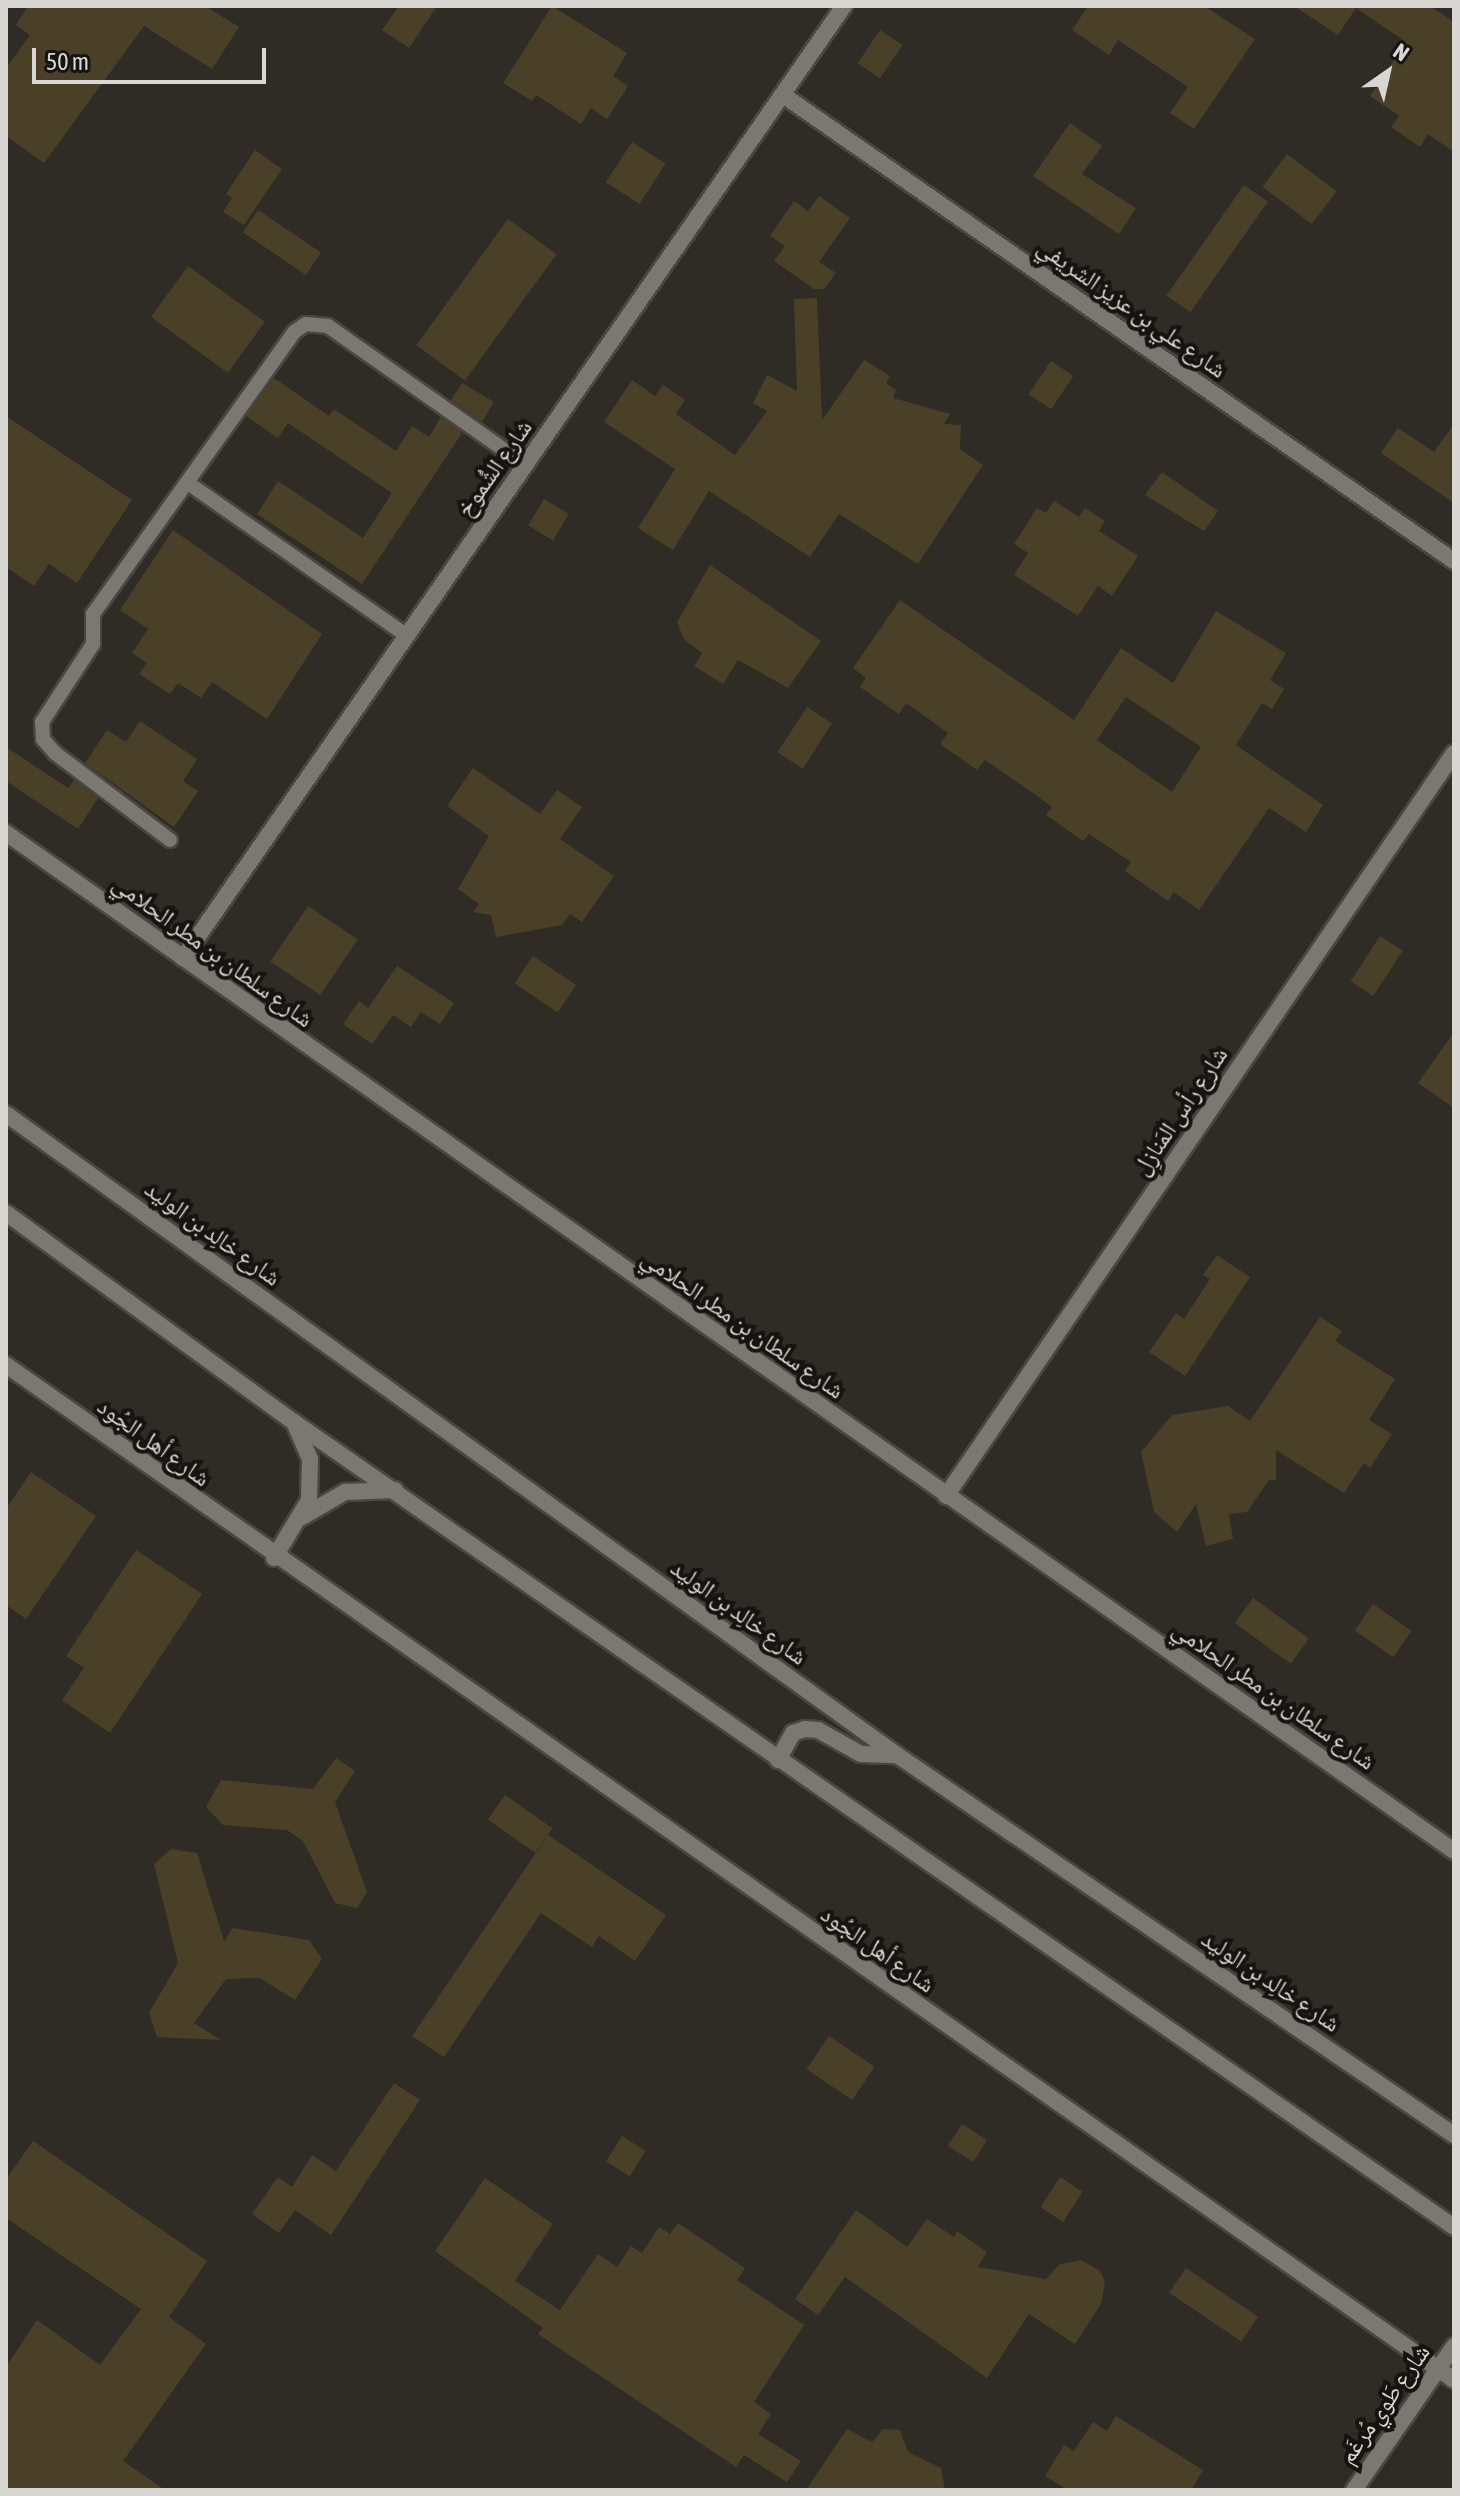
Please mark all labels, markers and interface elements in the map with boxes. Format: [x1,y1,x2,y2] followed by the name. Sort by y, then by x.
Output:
[36,32,270,82] scale bar
[1348,32,1428,112] north arrow
[1389,38,1414,67] text: N
[46,48,89,75] text: 50 m
[1032,232,1232,384] street label: شارع علي بن عزيز الشريفي
[450,414,538,522] street label: شارع الشُّموخ
[107,869,319,1033] street label: شارع سلطان بن مطر الحلامي
[1126,1041,1234,1181] street label: شارع رأس المَنازِل
[139,1174,287,1292] street label: شارع خالِد بن الوليد
[636,1243,850,1405] street label: شارع سلطان بن مطر الحلامي
[92,1391,216,1493] street label: شارع أهل الجُود
[665,1553,813,1671] street label: شارع خالِد بن الوليد
[1167,1614,1381,1776] street label: شارع سلطان بن مطر الحلامي
[816,1899,940,1999] street label: شارع أهل الجُود
[1196,1924,1346,2038] street label: شارع خالِد بن الوليد
[1332,2339,1436,2469] street label: شارع طَوي مُرغَم

